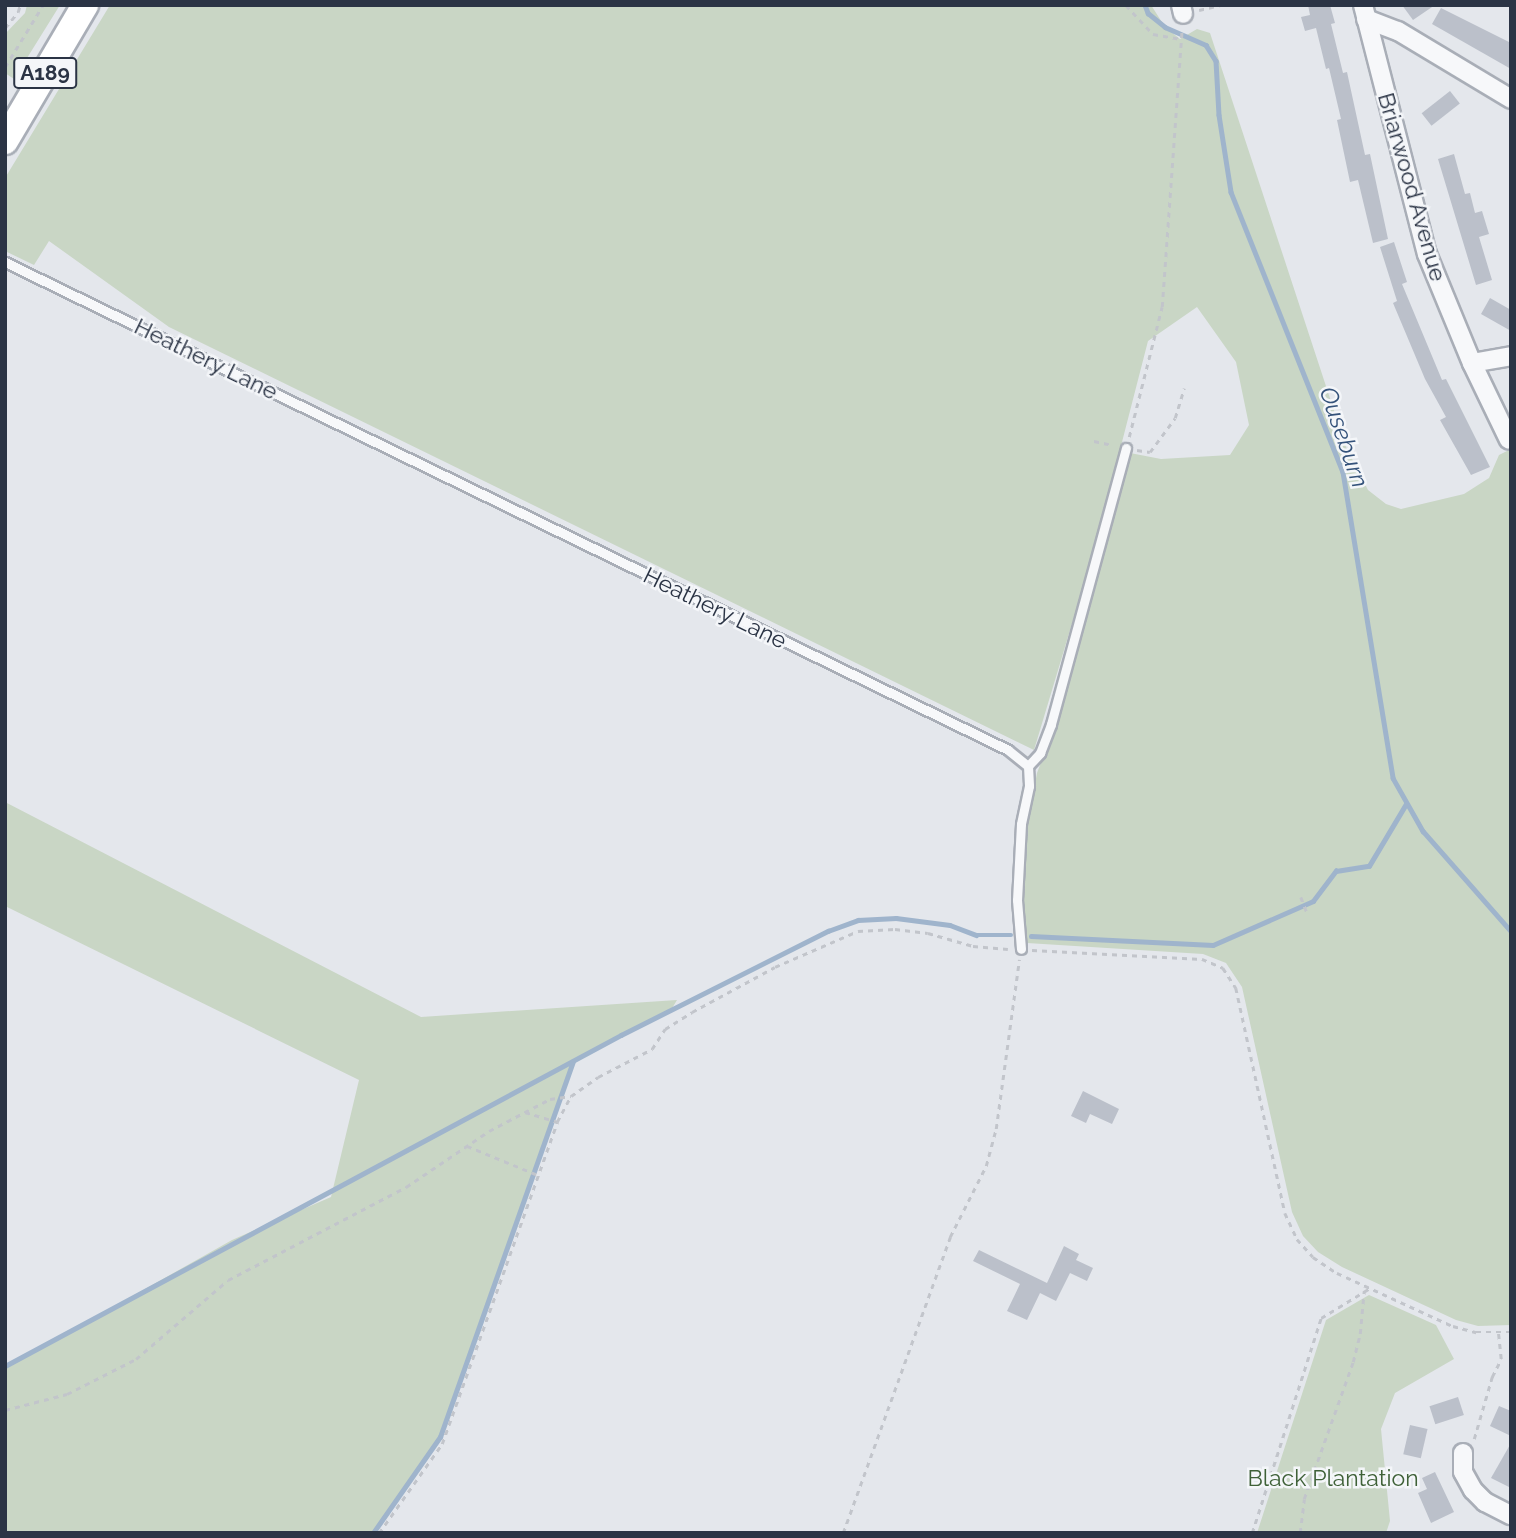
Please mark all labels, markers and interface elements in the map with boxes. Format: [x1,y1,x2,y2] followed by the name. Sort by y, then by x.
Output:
[12,56,78,90] road number: A189
[1372,89,1452,285] street label: Briarwood Avenue
[130,312,282,406] street label: Heathery Lane
[1313,383,1375,491] water label: Ouseburn
[639,561,791,655] street label: Heathery Lane
[1247,1464,1419,1492] park label: Black Plantation

